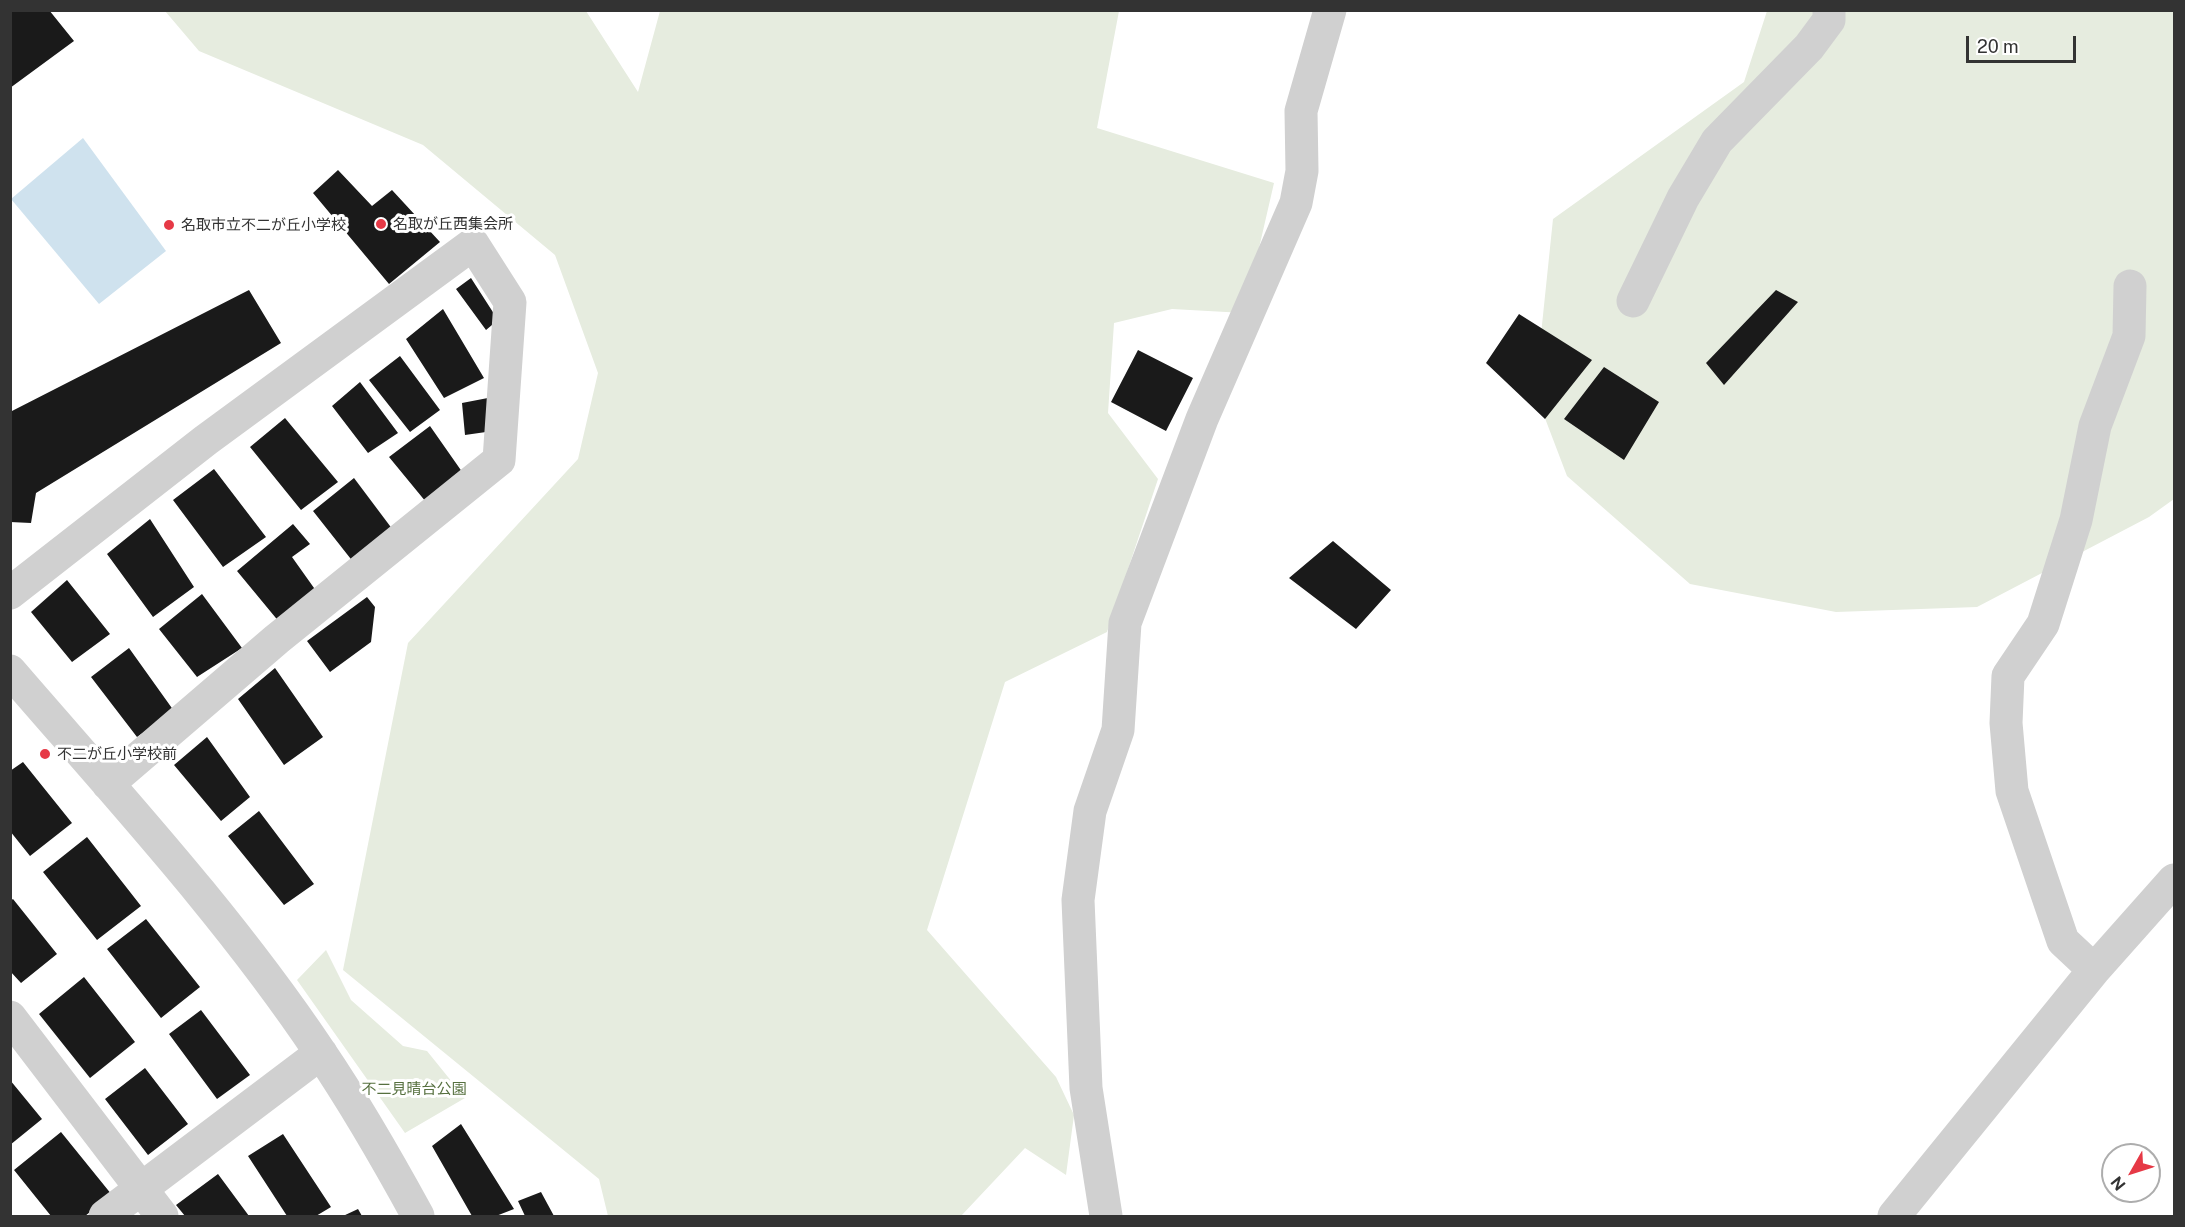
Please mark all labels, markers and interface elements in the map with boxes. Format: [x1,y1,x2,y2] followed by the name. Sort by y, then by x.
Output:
[1969,24,2078,62] scale bar
[1977,36,2019,57] text: 20 m
[393,215,513,233] place label: 名取が丘西集会所
[181,216,346,234] place label: 名取市立不二が丘小学校
[374,217,388,231] marker: 名取が丘西集会所
[162,218,176,232] marker: 名取市立不二が丘小学校
[57,745,177,763] place label: 不二が丘小学校前
[38,747,52,761] marker: 不二が丘小学校前
[362,1080,466,1098] park label: 不二見晴台公園
[2101,1143,2161,1203] north arrow
[2107,1173,2130,1194] text: N

